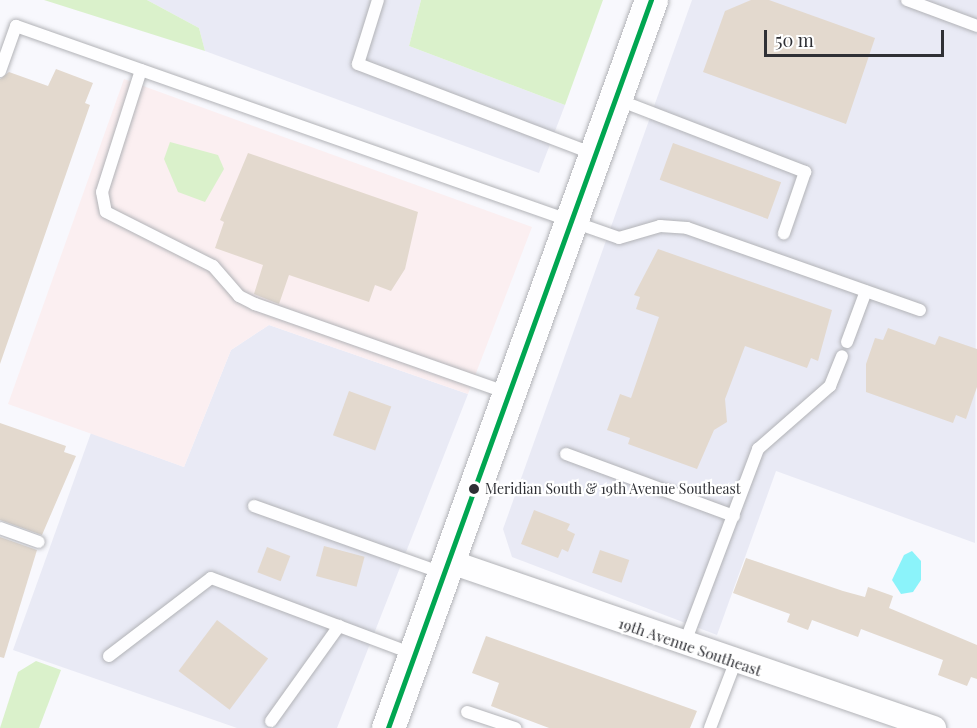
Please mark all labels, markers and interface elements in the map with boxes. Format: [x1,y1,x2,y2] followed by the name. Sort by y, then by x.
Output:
[767,18,947,56] scale bar
[775,28,814,52] text: 50 m
[485,481,741,497] place label: Meridian South & 19th Avenue Southeast
[468,483,480,495] marker: Meridian South & 19th Avenue Southeast
[616,614,764,680] street label: 19th Avenue Southeast

